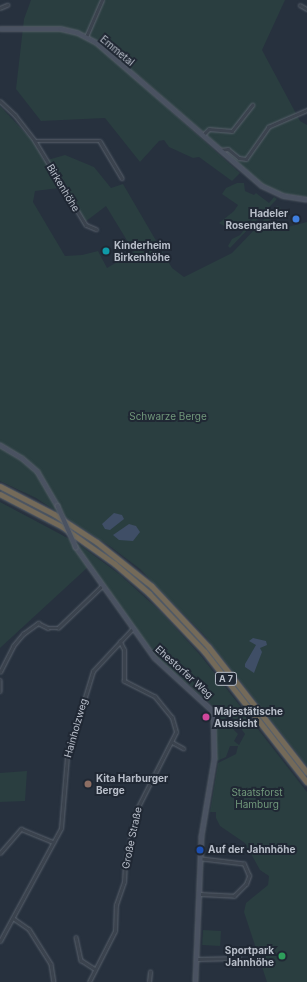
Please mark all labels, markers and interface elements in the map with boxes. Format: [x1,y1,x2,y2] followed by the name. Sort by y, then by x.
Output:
[98,33,136,69] street label: Emmetal
[44,162,82,214] street label: Birkenhöhe
[226,207,288,230] place label: Hadeler Rosengarten
[291,214,301,224] marker: Hadeler Rosengarten
[114,239,171,262] place label: Kinderheim Birkenhöhe
[101,246,111,256] marker: Kinderheim Birkenhöhe
[129,411,207,423] park label: Schwarze Berge
[153,643,215,701] street label: Ehestorfer Weg
[214,672,238,686] road number: A 7
[62,697,90,759] street label: Hainholzweg
[214,705,283,728] place label: Majestätische Aussicht
[201,712,211,722] marker: Majestätische Aussicht
[96,772,168,796] place label: Kita Harburger Berge
[83,779,93,789] marker: Kita Harburger Berge
[231,786,283,810] park label: Staatsforst Hamburg
[120,806,144,870] street label: Große Straße
[208,844,295,856] place label: Auf der Jahnhöhe
[195,845,205,855] marker: Auf der Jahnhöhe
[225,944,274,968] place label: Sportpark Jahnhöhe
[277,951,287,961] marker: Sportpark Jahnhöhe

